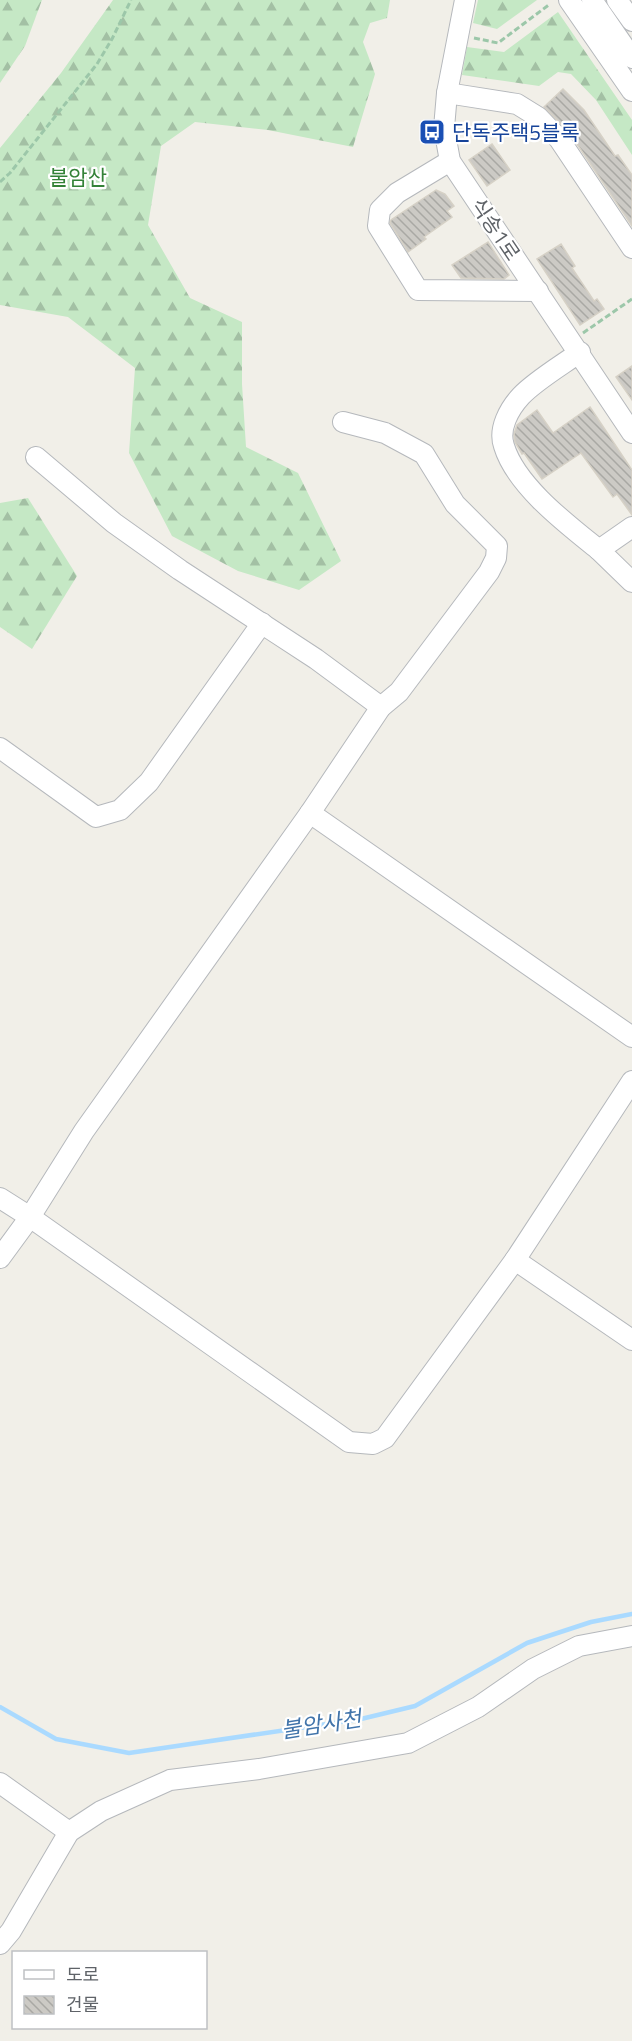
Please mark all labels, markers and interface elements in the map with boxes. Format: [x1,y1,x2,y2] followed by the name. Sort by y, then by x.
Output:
[452,116,580,148] place label: 단독주택5블록
[417,117,447,147] bus stop icon: 단독주택5블록
[49,161,107,193] park label: 불암산
[463,191,529,267] street label: 식송1로
[278,1700,366,1747] water label: 불암사천
[12,1951,207,2029] legend
[66,1961,99,1988] text: 도로
[66,1991,99,2018] text: 건물

